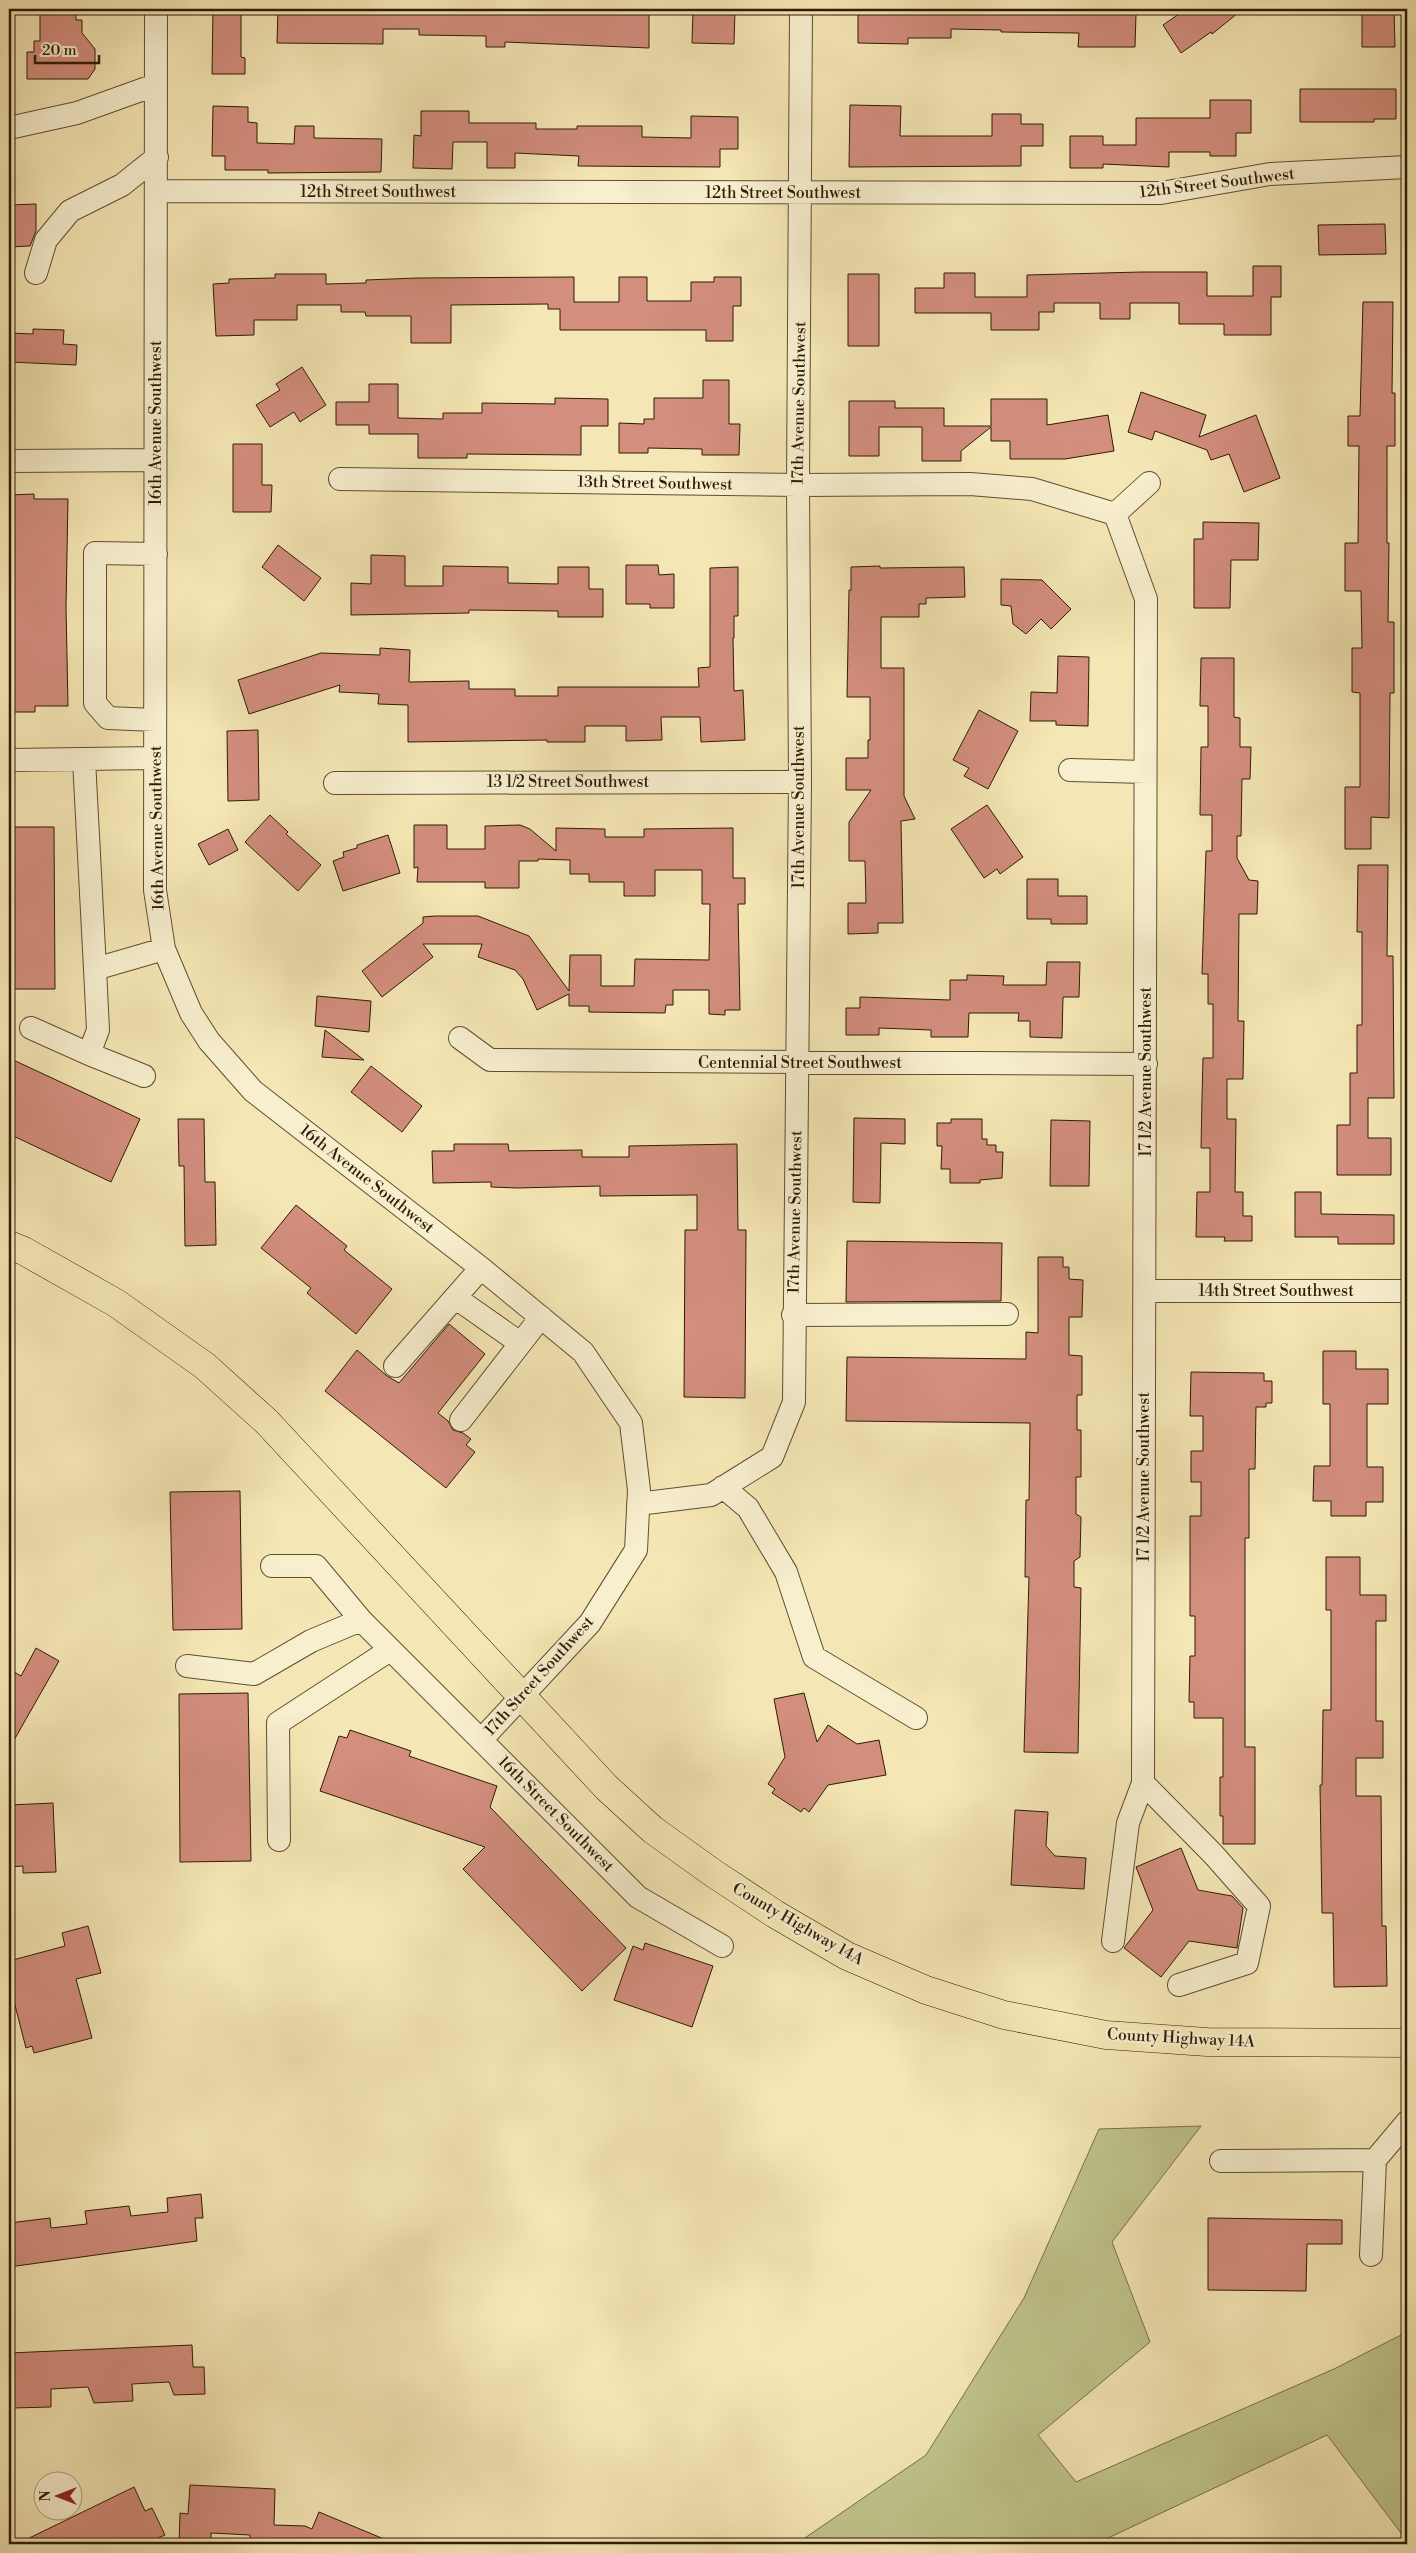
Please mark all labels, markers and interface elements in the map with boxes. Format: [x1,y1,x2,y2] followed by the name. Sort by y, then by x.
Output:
[35,32,99,64] scale bar
[42,41,77,60] text: 20 m
[1138,164,1296,202] street label: 12th Street Southwest
[300,182,456,202] street label: 12th Street Southwest
[705,183,861,203] street label: 12th Street Southwest
[788,321,810,485] street label: 17th Avenue Southwest
[146,340,166,506] street label: 16th Avenue Southwest
[577,472,733,494] street label: 13th Street Southwest
[789,725,809,889] street label: 17th Avenue Southwest
[146,745,168,911] street label: 16th Avenue Southwest
[487,772,650,792] street label: 13 1/2 Street Southwest
[1136,987,1156,1157] street label: 17 1/2 Avenue Southwest
[698,1053,902,1073] street label: Centennial Street Southwest
[296,1120,438,1238] street label: 16th Avenue Southwest
[784,1130,806,1294] street label: 17th Avenue Southwest
[1198,1281,1354,1301] street label: 14th Street Southwest
[1134,1392,1154,1562] street label: 17 1/2 Avenue Southwest
[480,1612,598,1740] street label: 17th Street Southwest
[494,1752,618,1876] street label: 16th Street Southwest
[729,1878,868,1970] street label: County Highway 14A
[1107,2024,1257,2052] street label: County Highway 14A
[32,2470,82,2520] north arrow
[37,2490,55,2502] text: N

